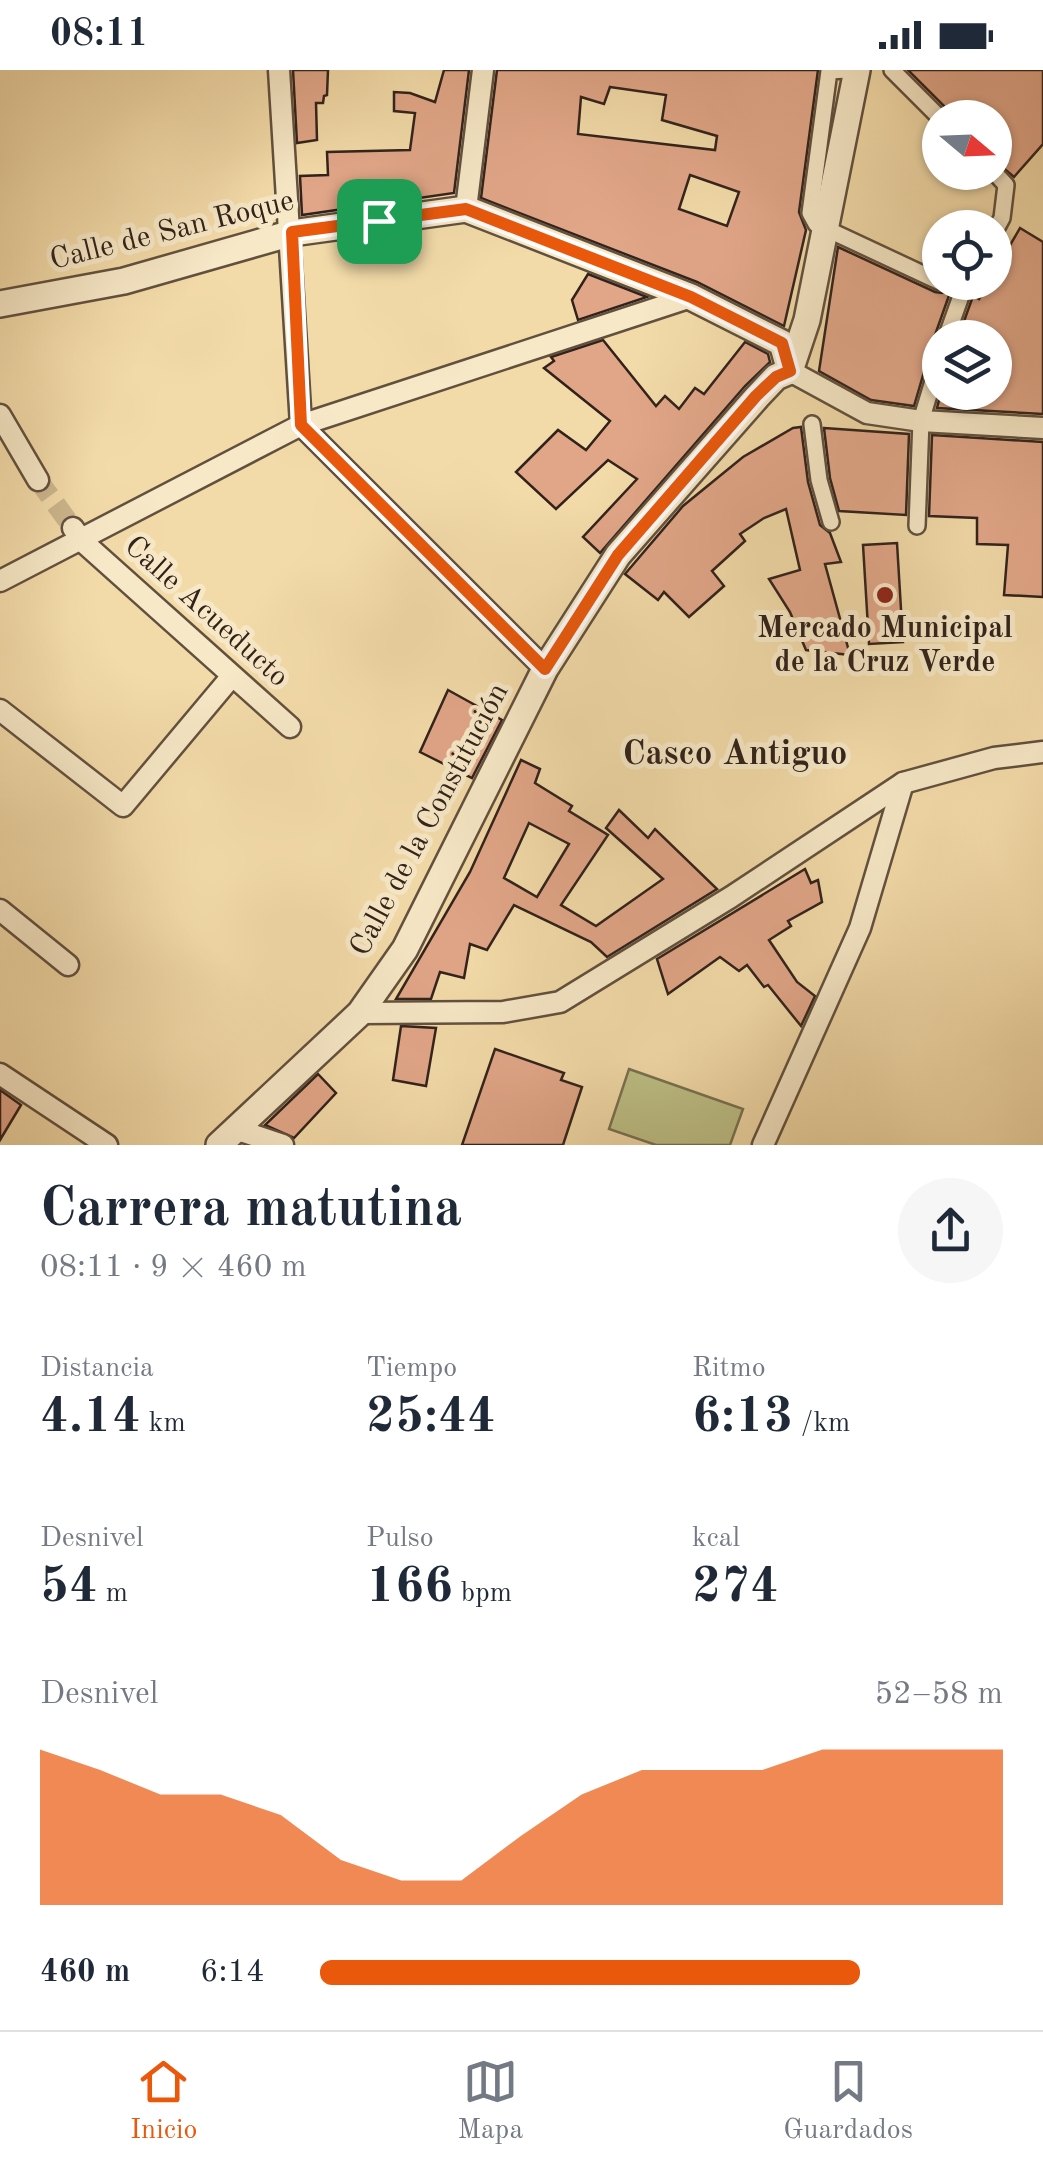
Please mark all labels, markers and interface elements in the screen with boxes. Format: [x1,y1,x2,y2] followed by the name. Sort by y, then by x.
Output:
[50,16,149,54] text: 08:11
[922,100,1012,190] north arrow
[922,100,1012,410] map controls
[337,179,422,264] pin
[47,186,297,276] street label: Calle de San Roque
[352,194,407,249] icon: arrive
[922,210,1012,300] button: locate
[922,320,1012,410] button: layers
[118,531,294,693] street label: Calle Acueducto
[874,584,896,606] marker: Mercado Municipal de la Cruz Verde
[757,614,1013,678] place label: Mercado Municipal de la Cruz Verde
[345,679,515,961] street label: Calle de la Constitución
[623,737,847,772] district label: Casco Antiguo
[898,1178,1003,1283] button: share
[40,1183,462,1238] text: Carrera matutina
[40,1252,307,1284] text: 08:11 · 9 × 460 m
[40,1355,154,1383] text: Distancia
[366,1355,457,1383] text: Tiempo
[692,1355,766,1383] text: Ritmo
[40,1393,141,1443] text: 4.14
[366,1393,496,1443] text: 25:44
[692,1393,793,1443] text: 6:13
[141,1410,186,1438] text: km
[793,1410,850,1438] text: /km
[40,1525,144,1553] text: Desnivel
[366,1525,434,1553] text: Pulso
[692,1525,740,1553] text: kcal
[40,1563,98,1613] text: 54
[366,1563,453,1613] text: 166
[692,1563,779,1613] text: 274
[98,1580,128,1608] text: m
[453,1580,512,1608] text: bpm
[40,1679,158,1711] text: Desnivel
[875,1679,1003,1711] text: 52–58 m
[40,1957,130,1989] text: 460 m
[200,1957,265,1989] text: 6:14
[130,2054,197,2149] tab: Inicio
[458,2054,523,2149] tab: Mapa
[783,2054,913,2149] tab: Guardados

